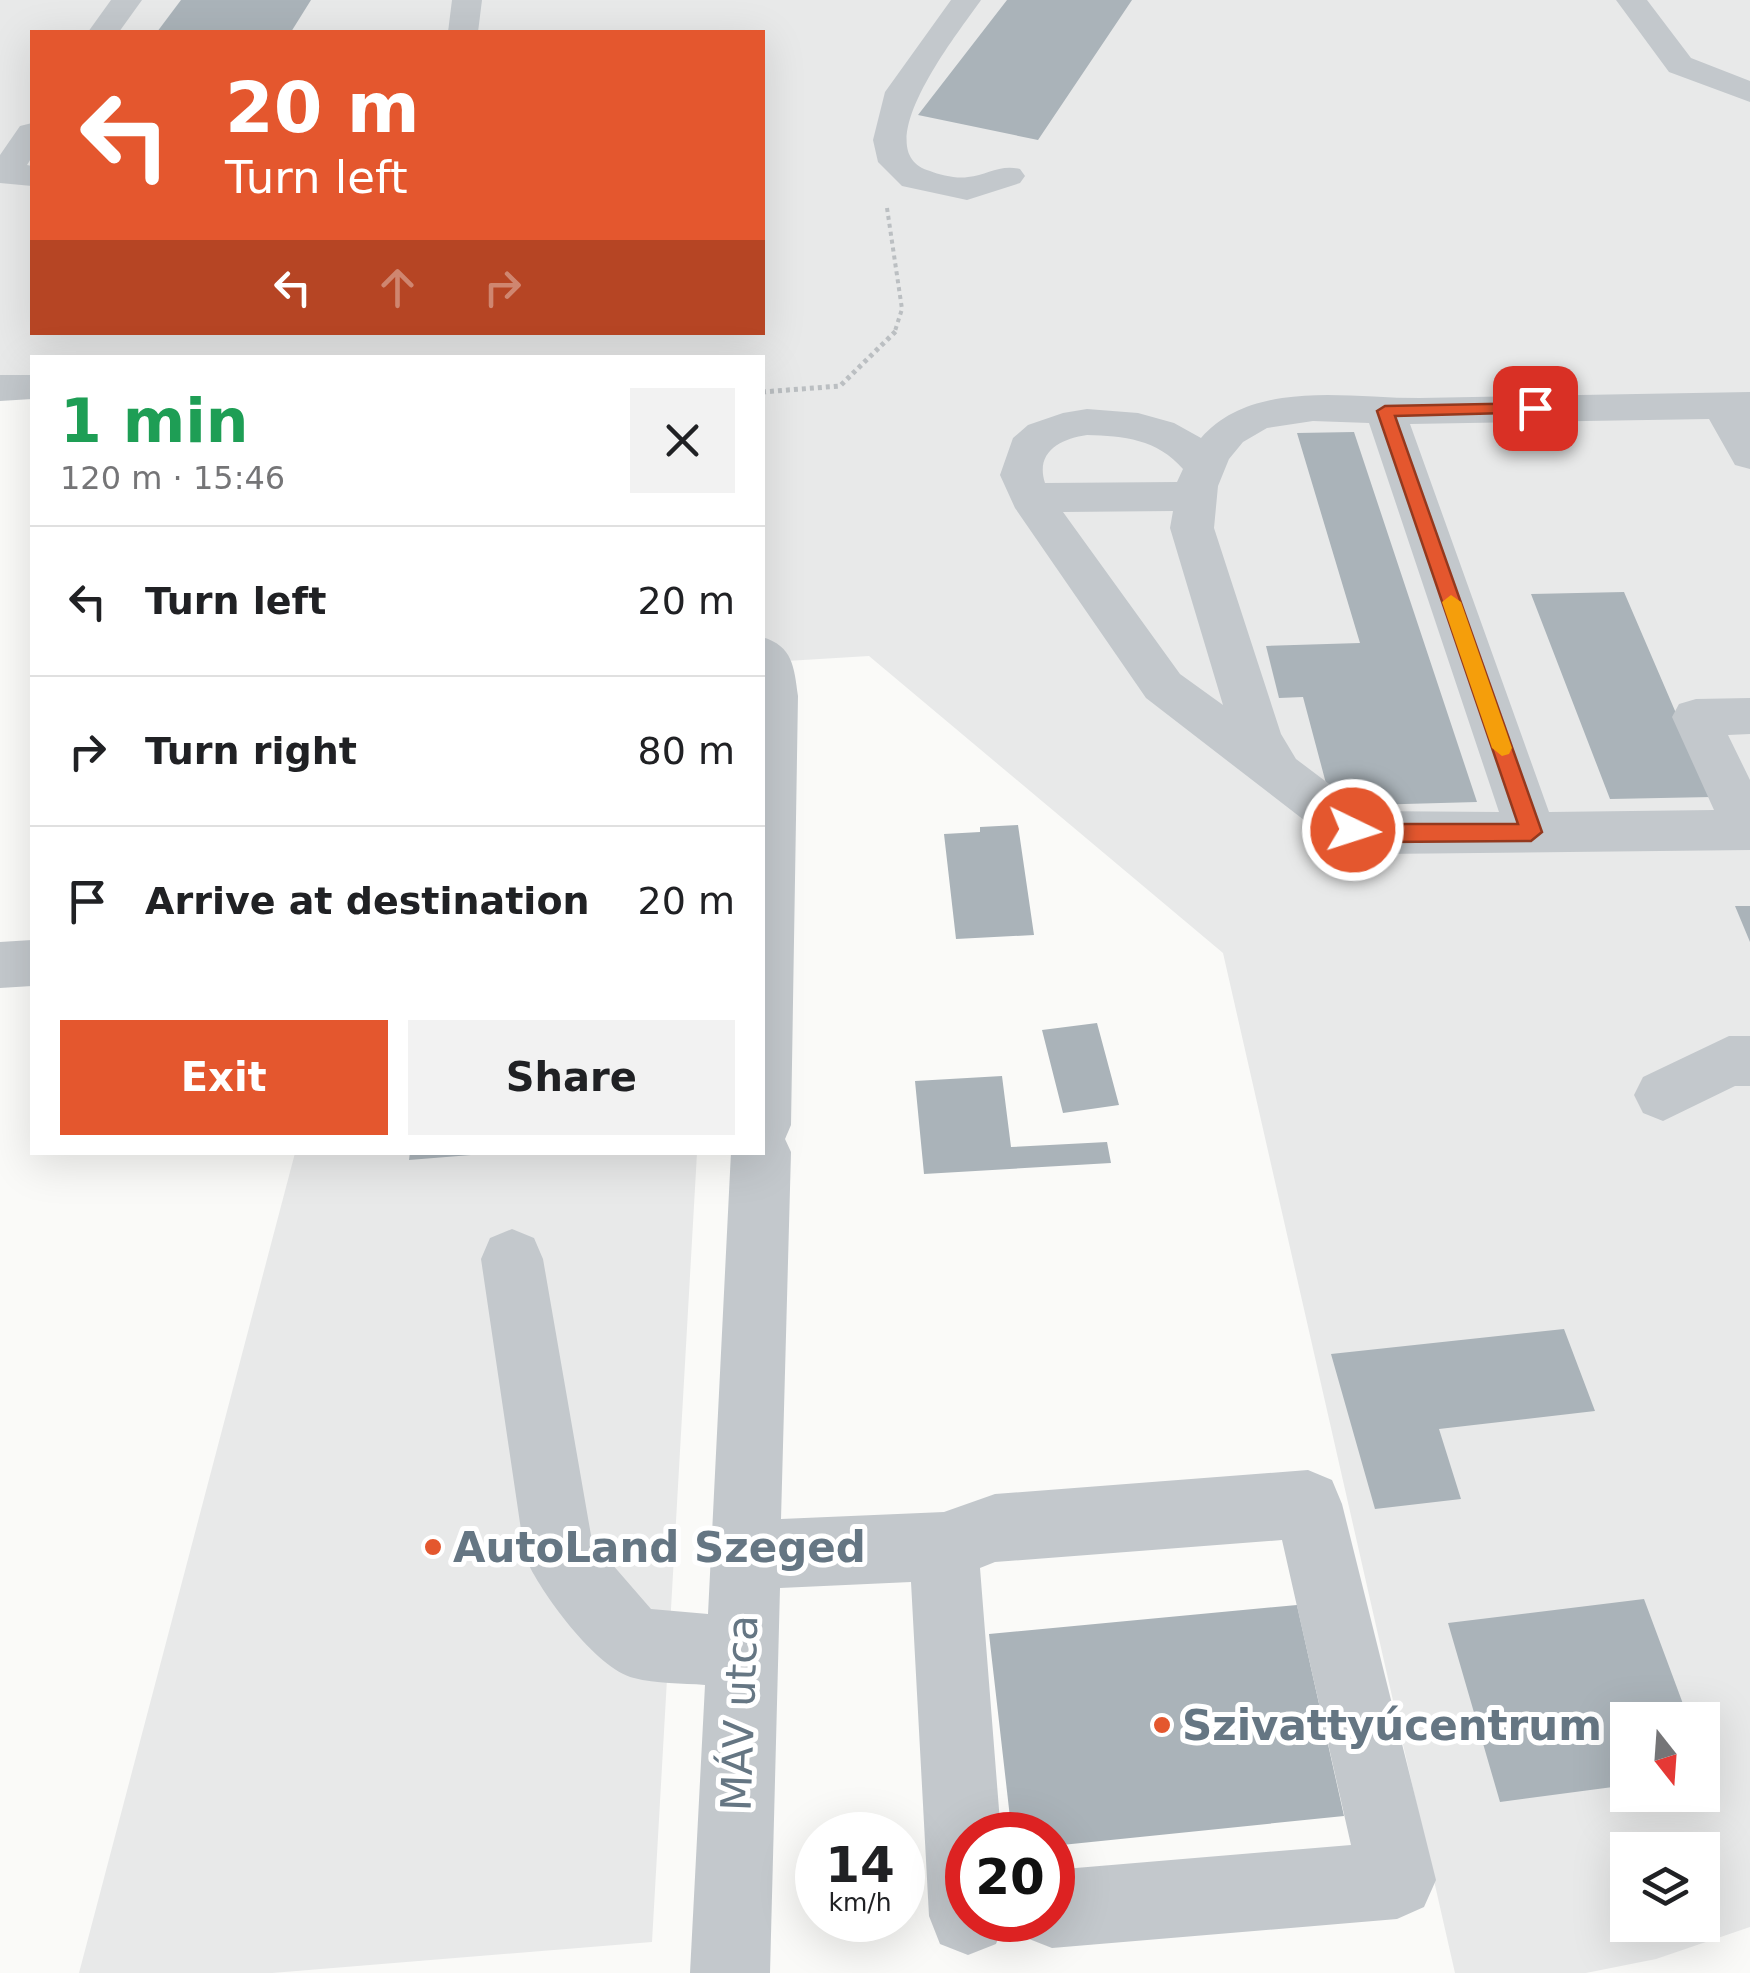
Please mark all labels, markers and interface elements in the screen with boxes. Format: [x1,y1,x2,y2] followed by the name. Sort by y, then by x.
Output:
[225,67,420,149] text: 20 m
[60,70,190,200] icon: left
[225,151,408,204] text: Turn left
[265,260,320,315] icon: left
[370,260,425,315] icon: ahead
[475,260,530,315] icon: right
[1493,366,1578,451] pin
[1508,381,1563,436] icon: arrive
[60,386,248,456] text: 1 min
[630,388,735,493] button: close
[60,459,285,497] text: 120 m · 15:46
[60,574,115,629] icon: left
[145,579,326,623] text: Turn left
[638,579,735,623] text: 20 m
[60,724,115,779] icon: right
[145,729,357,773] text: Turn right
[638,729,735,773] text: 80 m
[1301,778,1405,882] position arrow
[60,874,115,929] icon: arrive
[145,879,590,923] text: Arrive at destination
[638,879,735,923] text: 20 m
[60,1020,388,1135] button: Exit
[408,1020,735,1135] button: Share
[453,1523,866,1572] place label: AutoLand Szeged
[422,1536,444,1558] marker: AutoLand Szeged
[711,1614,767,1812] street label: MÁV utca
[1182,1701,1602,1750] place label: Szivattyúcentrum
[1610,1702,1720,1812] north arrow
[1610,1702,1720,1942] map controls
[1151,1714,1173,1736] marker: Szivattyúcentrum
[945,1812,1075,1942] speed limit sign: 20
[1610,1832,1720,1942] button: layers
[825,1836,895,1894] text: 14
[828,1888,892,1917] text: km/h

